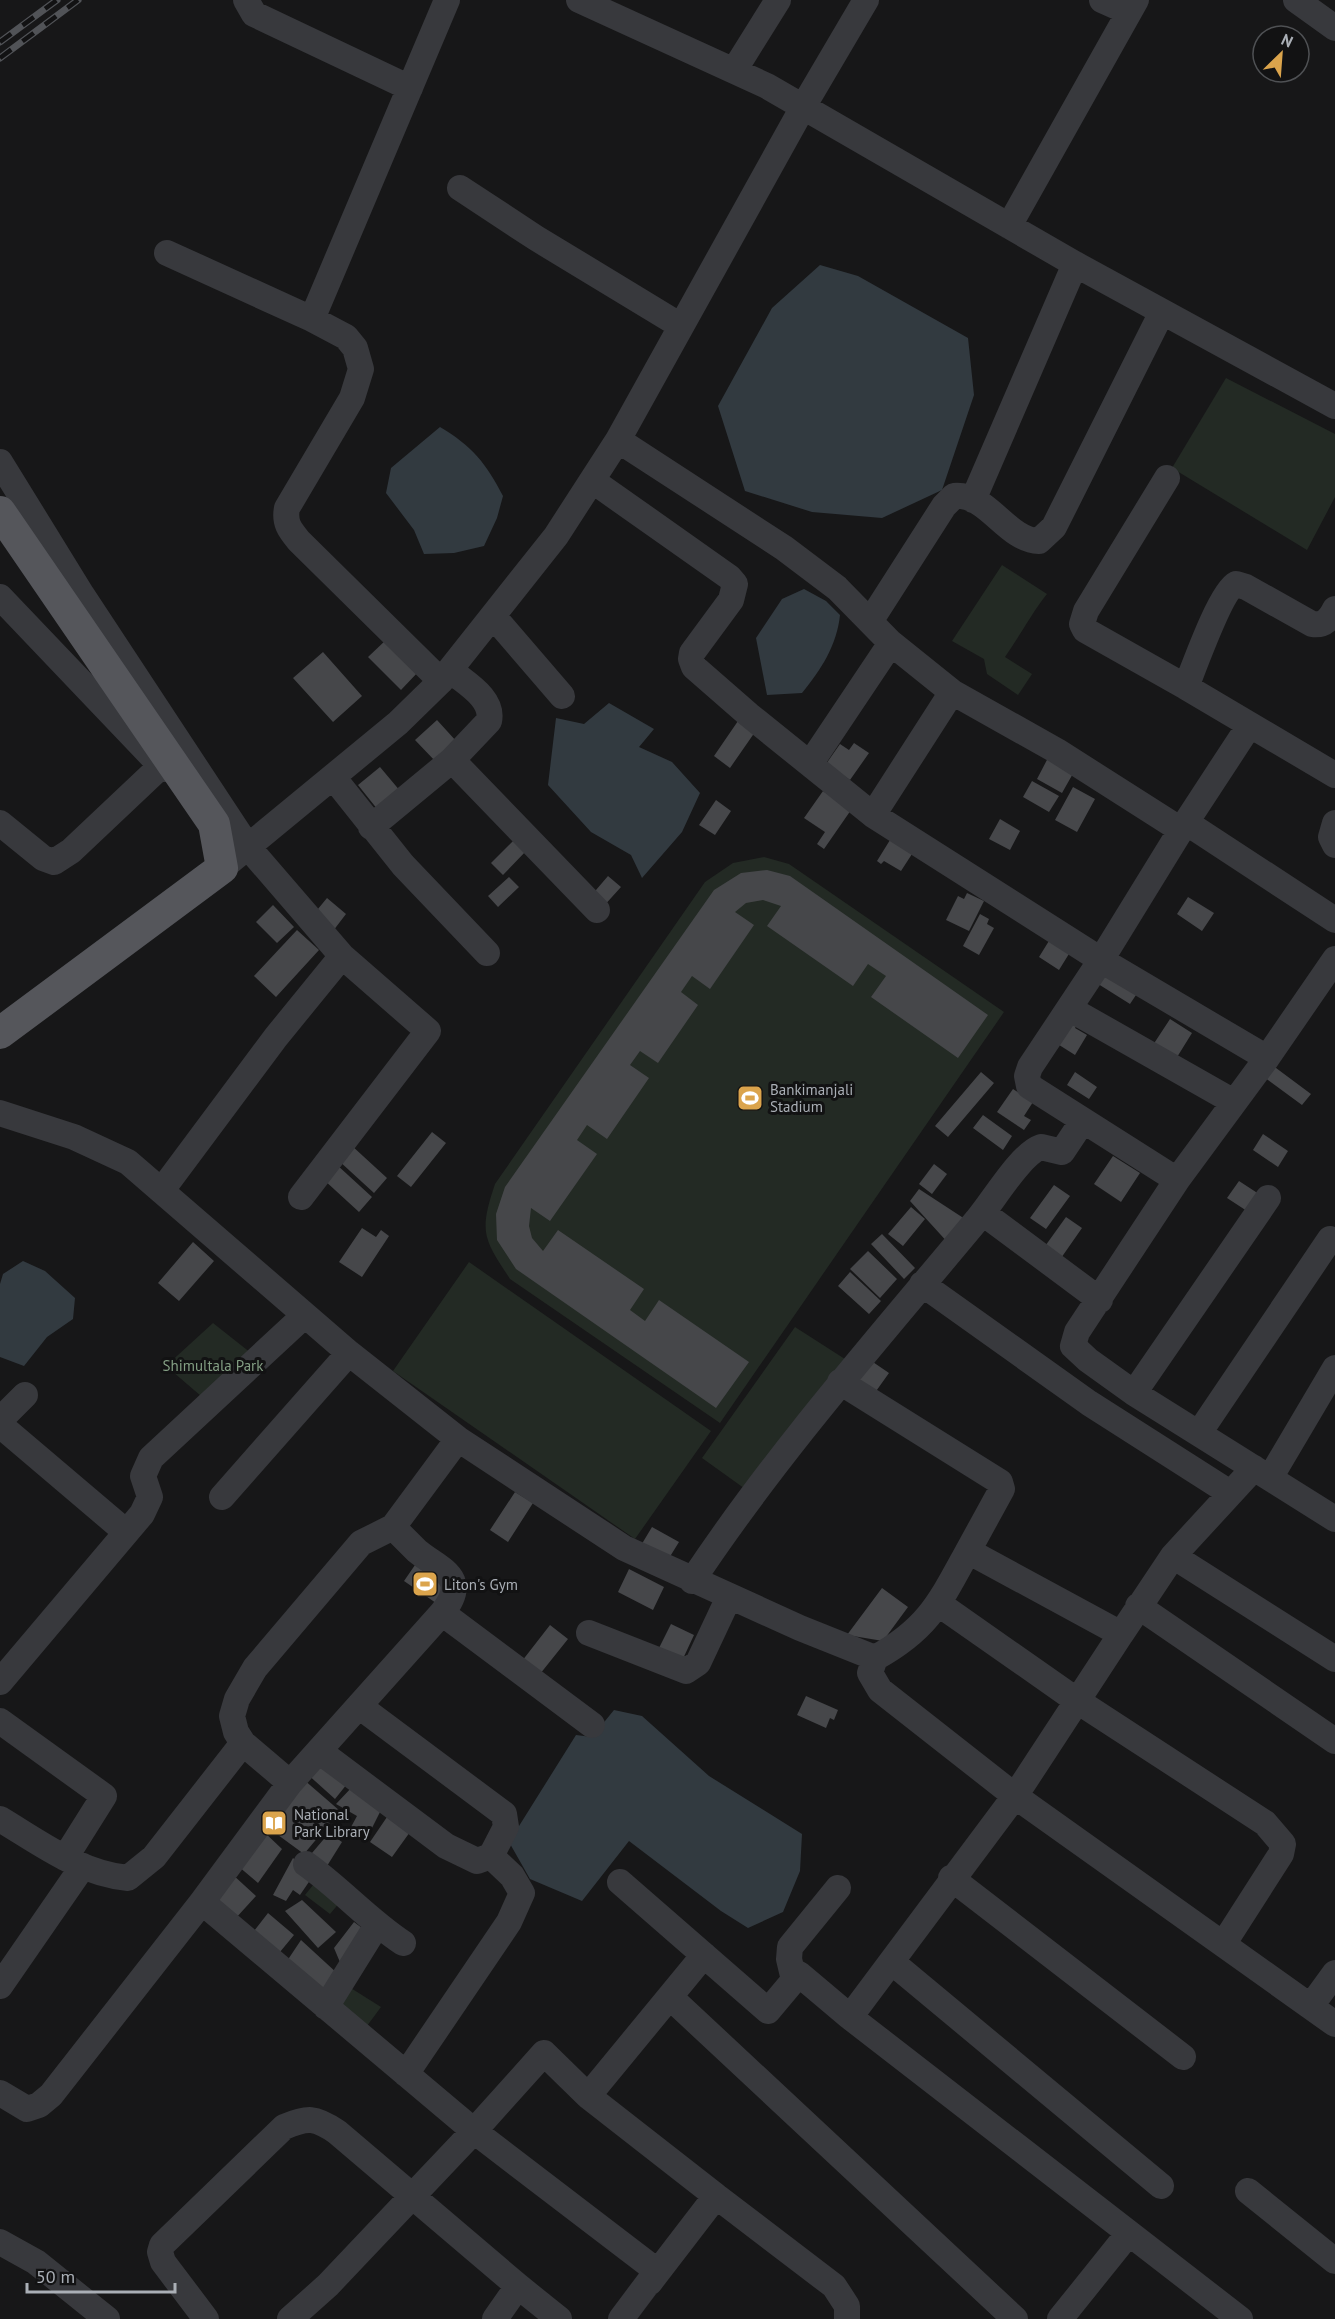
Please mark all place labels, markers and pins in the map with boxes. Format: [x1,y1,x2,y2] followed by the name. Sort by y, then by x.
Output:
[770,1080,853,1116] place label: Bankimanjali Stadium
[735,1083,765,1113] sports icon: Bankimanjali Stadium
[410,1569,440,1599] sports icon: Liton's Gym
[444,1575,518,1594] place label: Liton's Gym
[294,1805,370,1841] place label: National Park Library
[259,1808,289,1838] library icon: National Park Library

